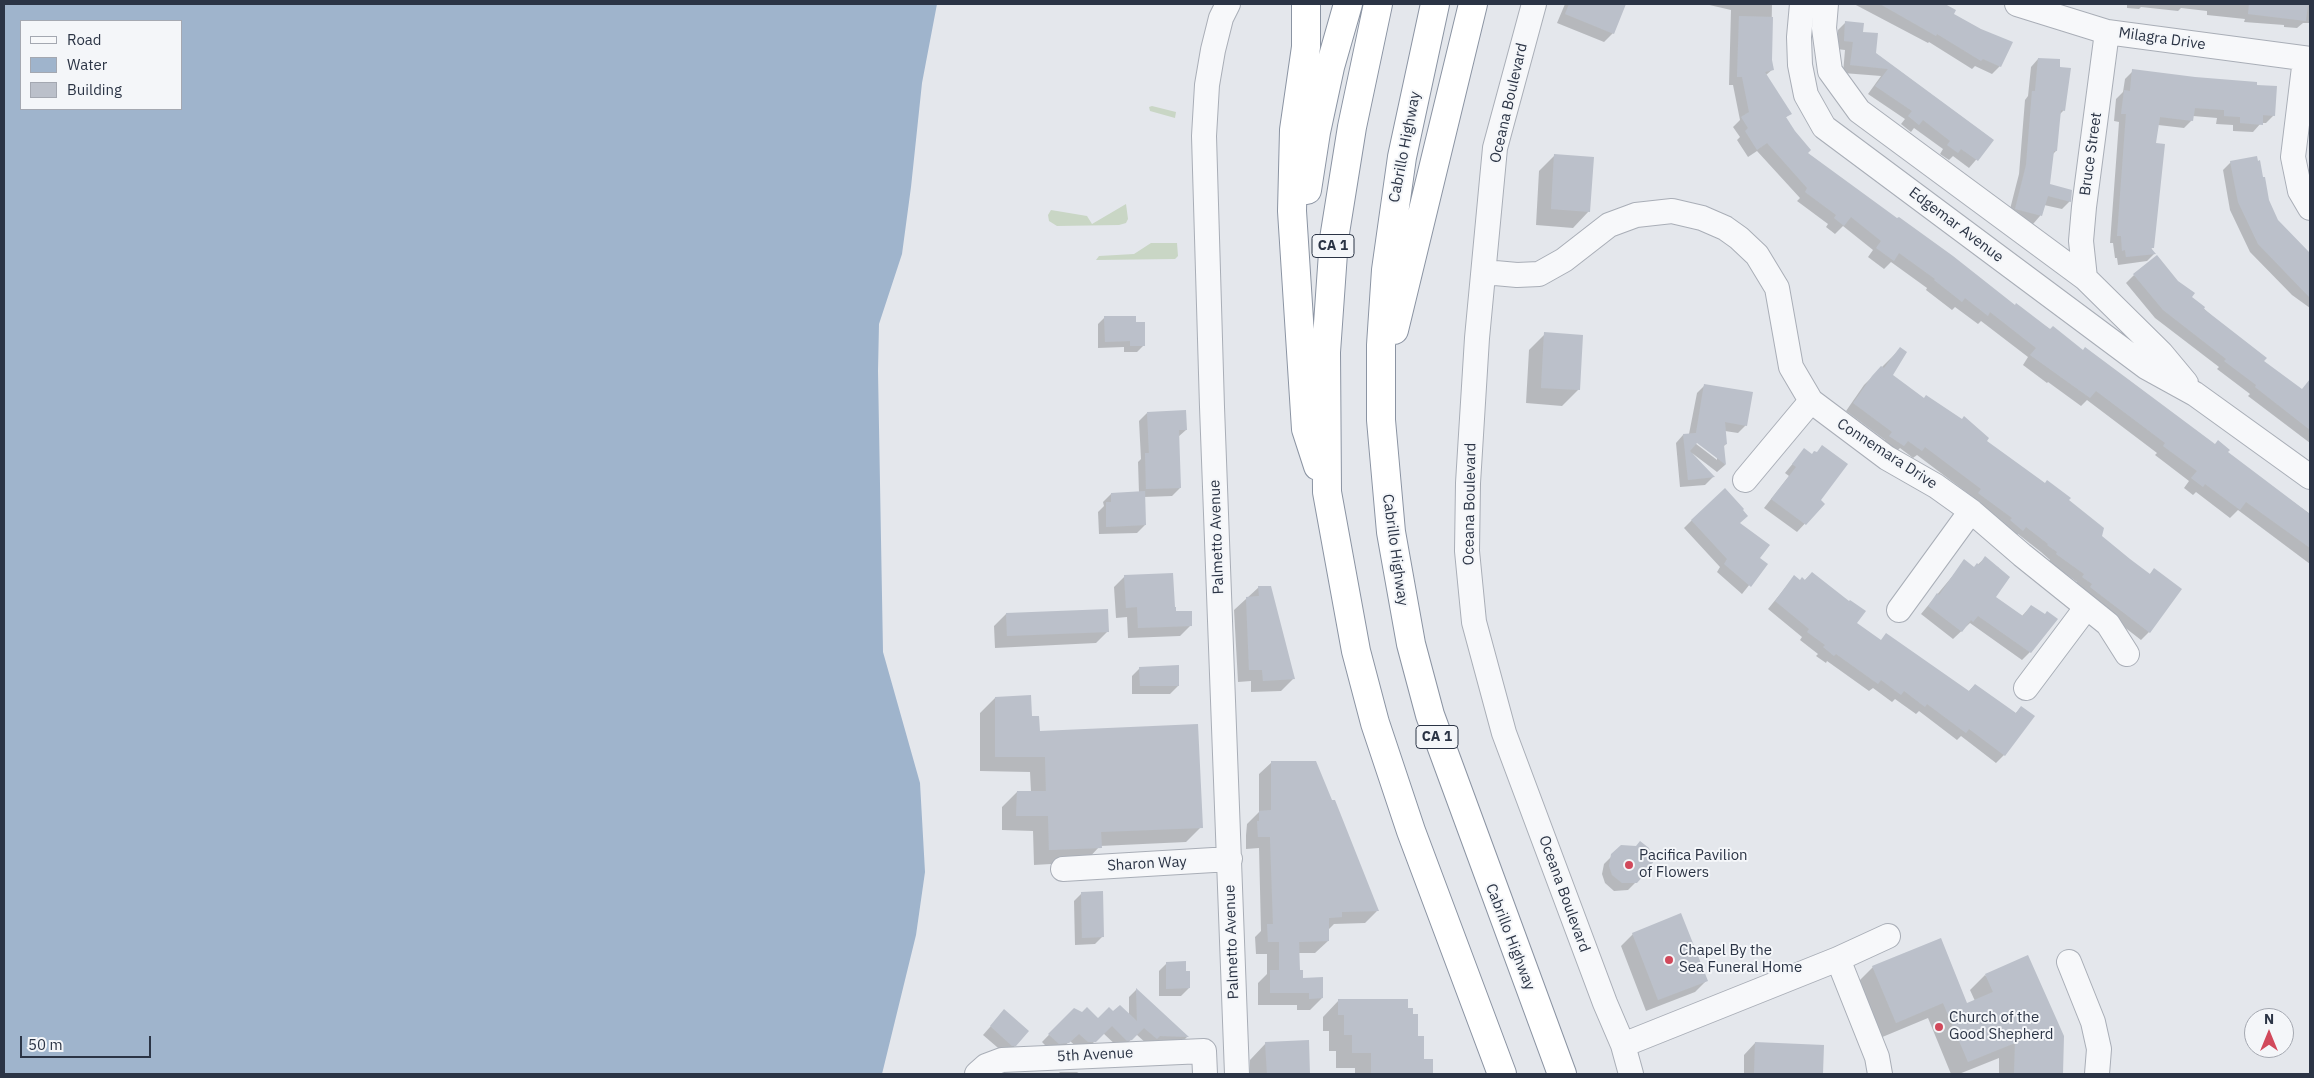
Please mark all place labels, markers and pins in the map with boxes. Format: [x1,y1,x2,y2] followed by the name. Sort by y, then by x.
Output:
[1639,847,1748,882] place label: Pacifica Pavilion of Flowers
[1623,859,1635,871] marker: Pacifica Pavilion of Flowers
[1679,942,1802,977] place label: Chapel By the Sea Funeral Home
[1663,954,1675,966] marker: Chapel By the Sea Funeral Home
[1949,1009,2054,1044] place label: Church of the Good Shepherd
[1933,1021,1945,1033] marker: Church of the Good Shepherd

